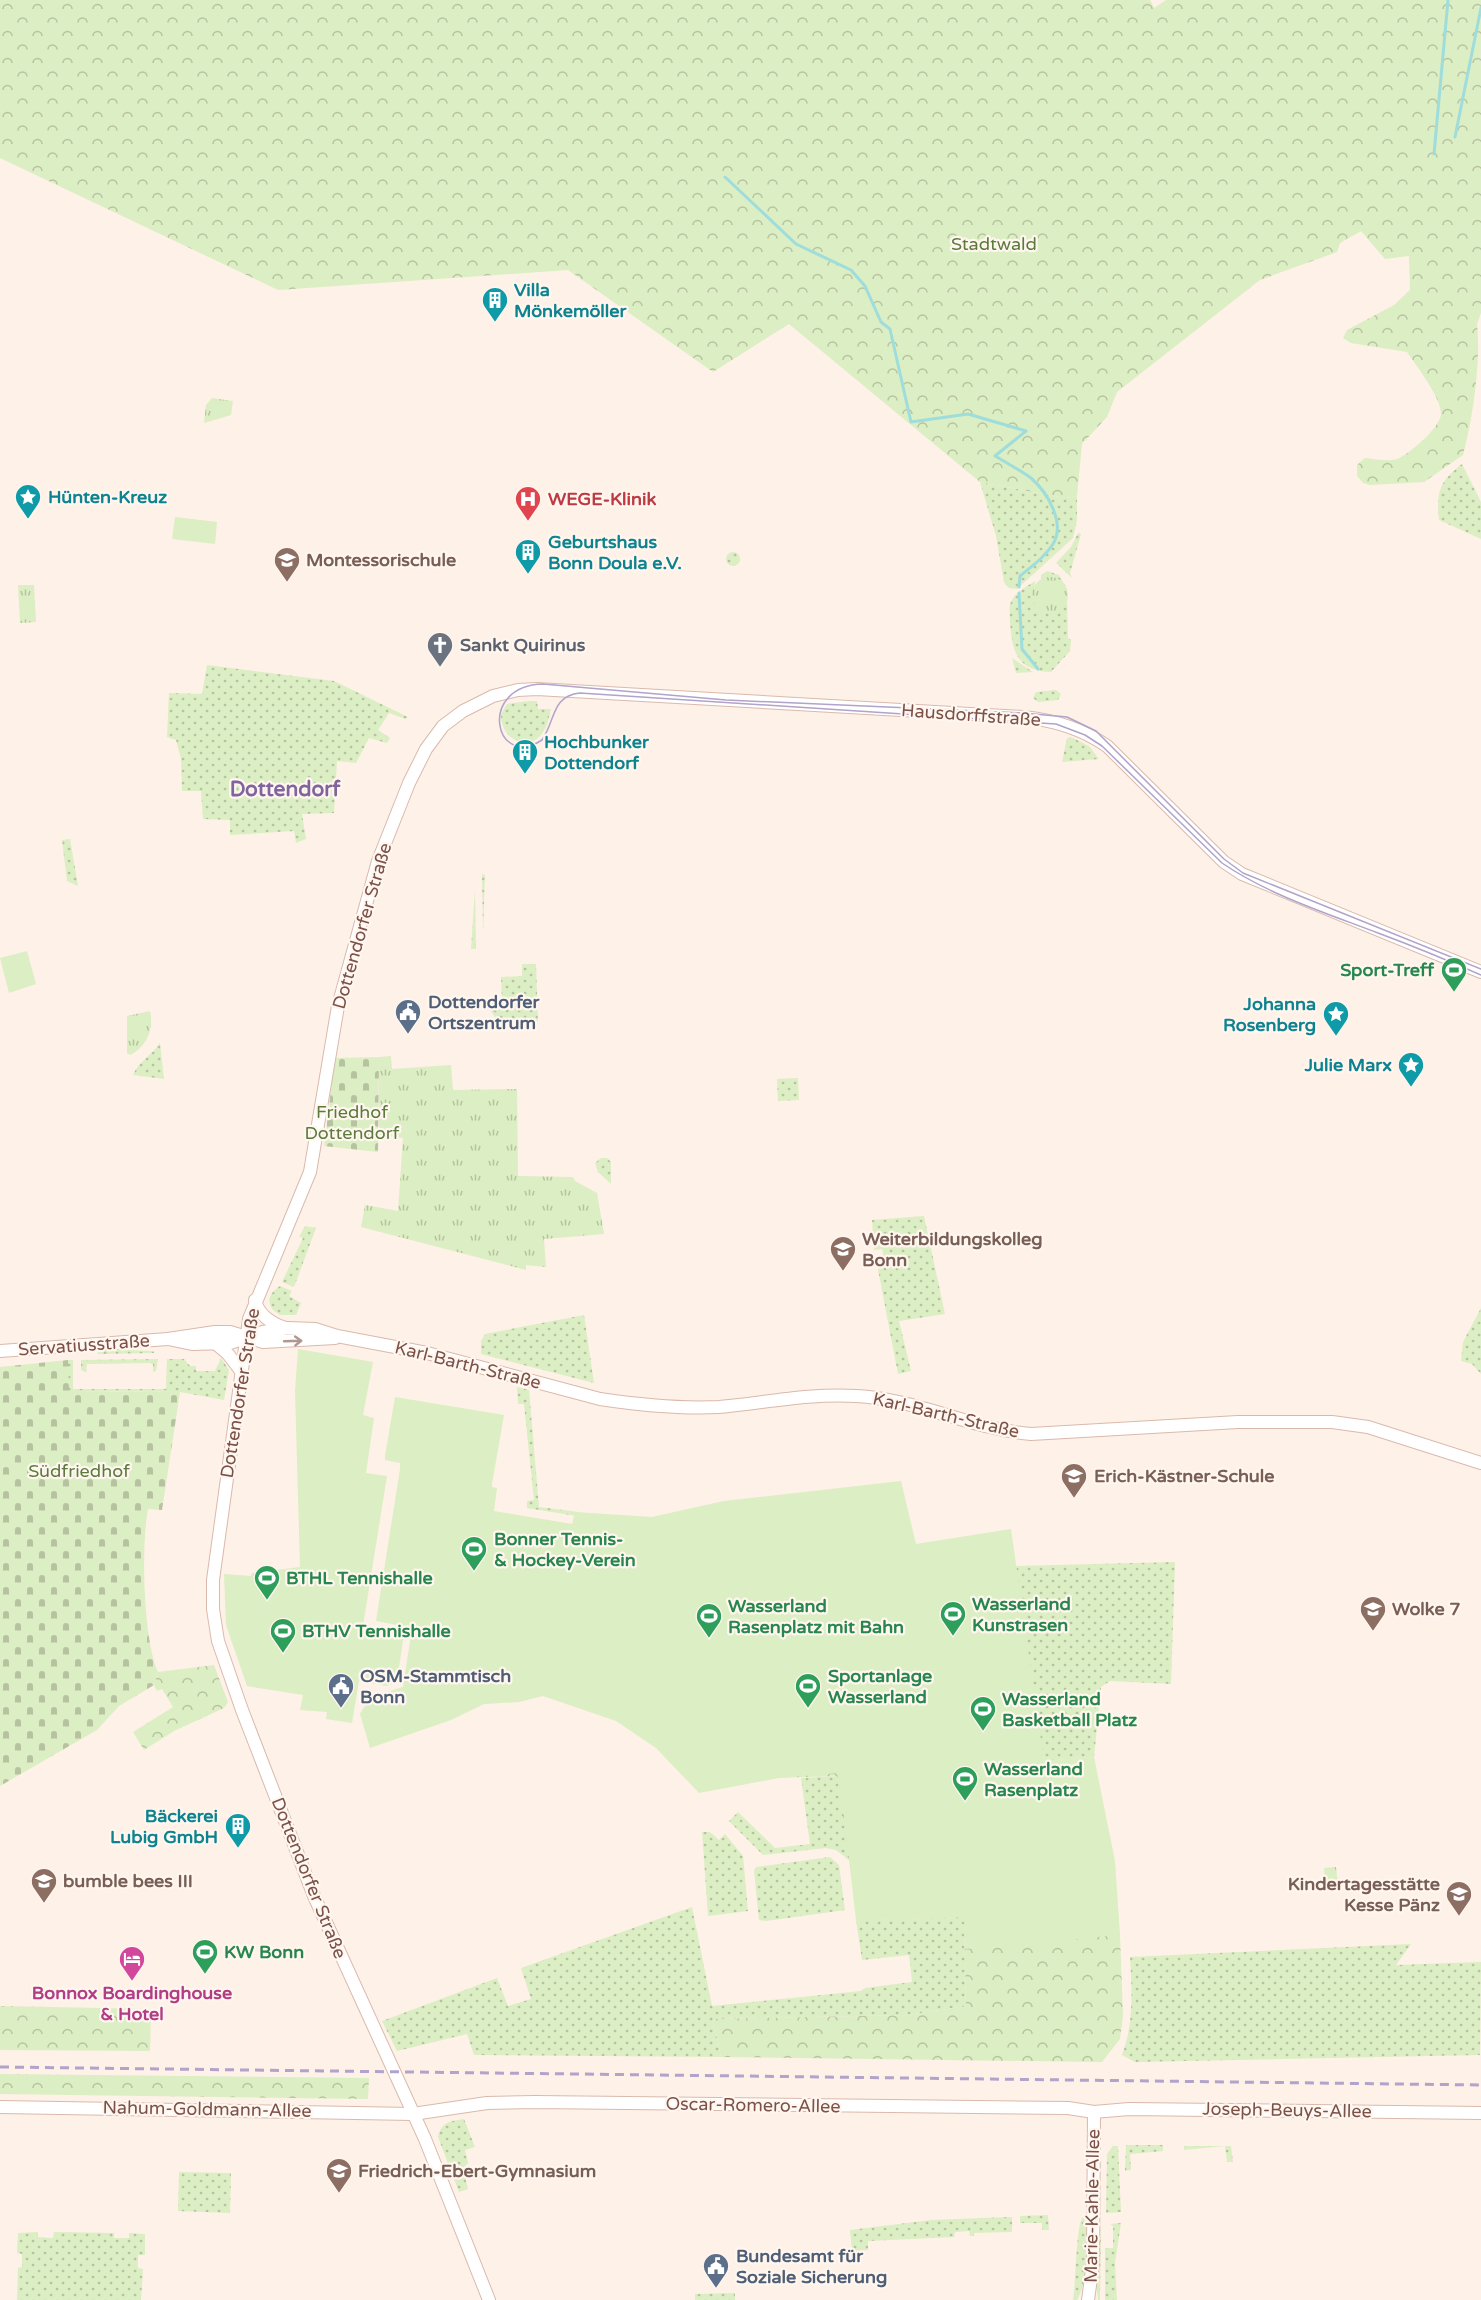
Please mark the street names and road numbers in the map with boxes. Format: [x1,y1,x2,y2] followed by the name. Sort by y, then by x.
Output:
[900,699,1042,731] street label: Hausdorffstraße
[328,840,396,1012] street label: Dottendorfer Straße
[216,1306,264,1480] street label: Dottendorfer Straße
[17,1329,151,1361] street label: Servatiusstraße
[393,1336,543,1394] street label: Karl-Barth-Straße
[871,1387,1021,1443] street label: Karl-Barth-Straße
[267,1794,351,1962] street label: Dottendorfer Straße
[665,2092,841,2118] street label: Oscar-Romero-Allee
[102,2096,312,2122] street label: Nahum-Goldmann-Allee
[1202,2098,1372,2122] street label: Joseph-Beuys-Allee
[1080,2129,1104,2283] street label: Marie-Kahle-Allee

